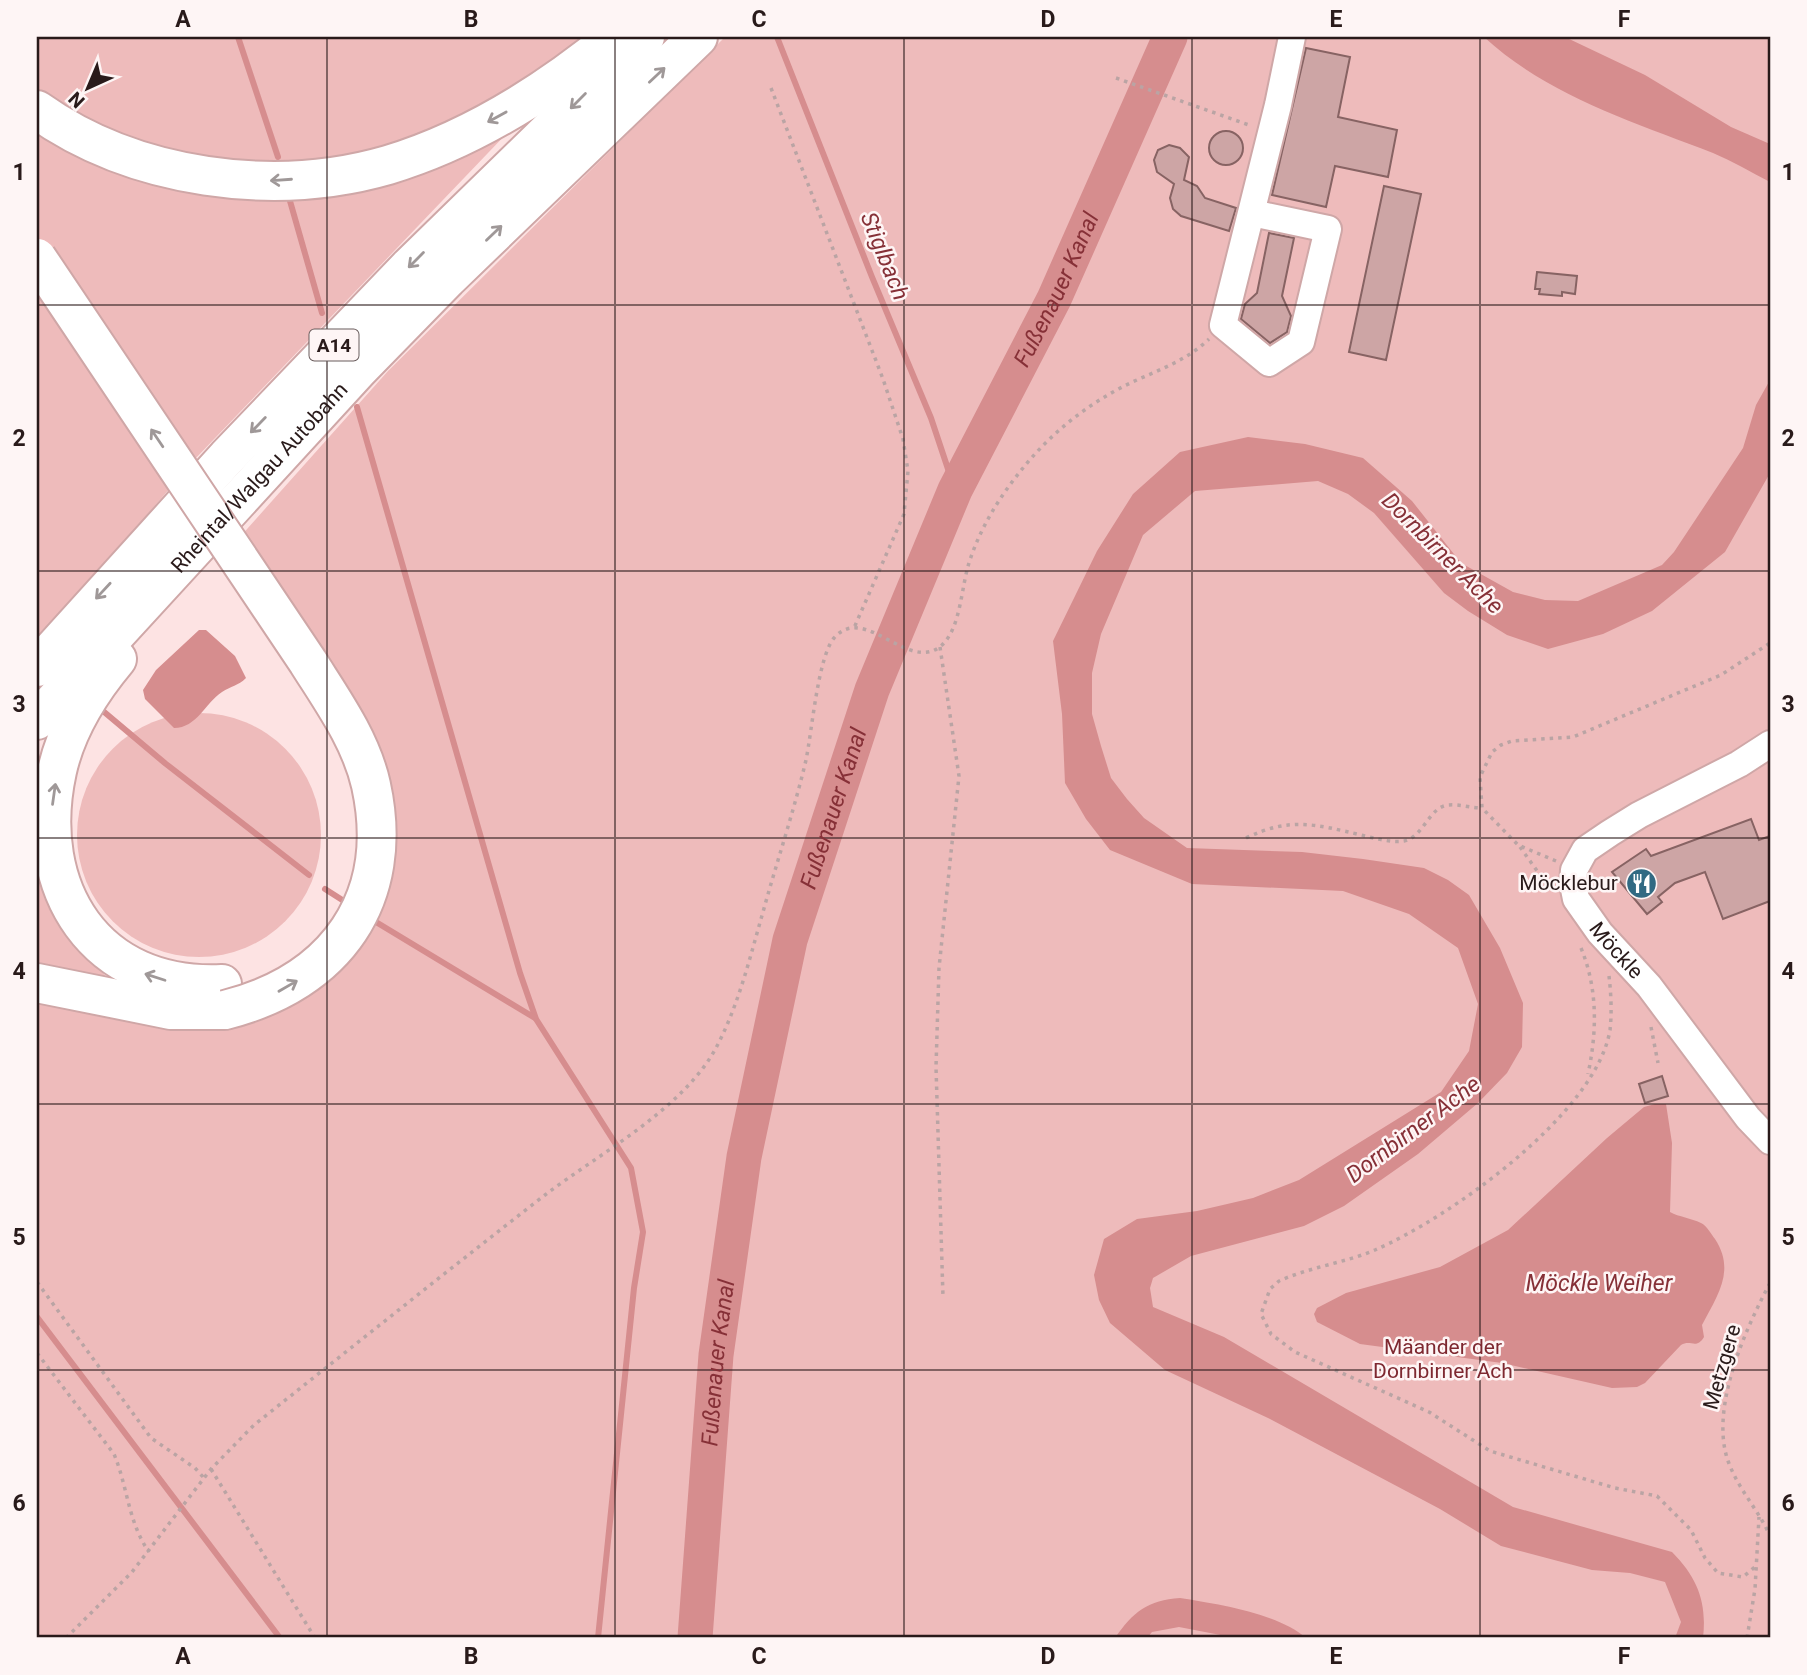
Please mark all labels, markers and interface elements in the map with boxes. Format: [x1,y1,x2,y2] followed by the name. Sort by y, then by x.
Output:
[175,6,191,33] text: A
[464,6,478,33] text: B
[751,6,767,33] text: C
[1041,6,1055,33] text: D
[1330,6,1343,33] text: E
[1618,6,1631,33] text: F
[52,52,122,122] north arrow
[648,67,666,83] one-way arrow
[64,87,89,113] text: N
[570,92,587,109] one-way arrow
[488,110,508,124] one-way arrow
[12,159,26,186] text: 1
[1781,159,1795,186] text: 1
[270,173,293,186] one-way arrow
[855,208,914,304] water label: Stiglbach
[1008,208,1105,371] water label: Fußenauer Kanal
[485,225,502,242] one-way arrow
[407,252,424,269] one-way arrow
[310,330,358,360] road number: A14
[166,377,353,578] street label: Rheintal/Walgau Autobahn
[250,416,267,433] one-way arrow
[12,425,26,452] text: 2
[1781,425,1795,452] text: 2
[150,428,164,448] one-way arrow
[1376,487,1509,620] water label: Dornbirner Ache
[95,582,112,599] one-way arrow
[12,691,26,718] text: 3
[1781,691,1795,718] text: 3
[795,724,873,892] water label: Fußenauer Kanal
[48,784,61,806] one-way arrow
[1624,866,1658,900] restaurant icon: Möcklebur
[1519,871,1618,895] place label: Möcklebur
[1584,918,1648,984] street label: Möckle
[12,958,26,985] text: 4
[1781,958,1795,985] text: 4
[144,970,166,982] one-way arrow
[277,979,298,992] one-way arrow
[1341,1070,1486,1188] water label: Dornbirner Ache
[12,1224,26,1251] text: 5
[1781,1224,1795,1251] text: 5
[1526,1270,1674,1297] water label: Möckle Weiher
[696,1277,741,1447] water label: Fußenauer Kanal
[1698,1322,1746,1412] street label: Metzgere
[1373,1335,1513,1383] park label: Mäander der Dornbirner Ach
[12,1490,26,1517] text: 6
[1781,1490,1795,1517] text: 6
[175,1643,191,1670] text: A
[464,1643,478,1670] text: B
[751,1643,767,1670] text: C
[1041,1643,1055,1670] text: D
[1330,1643,1343,1670] text: E
[1618,1643,1631,1670] text: F

